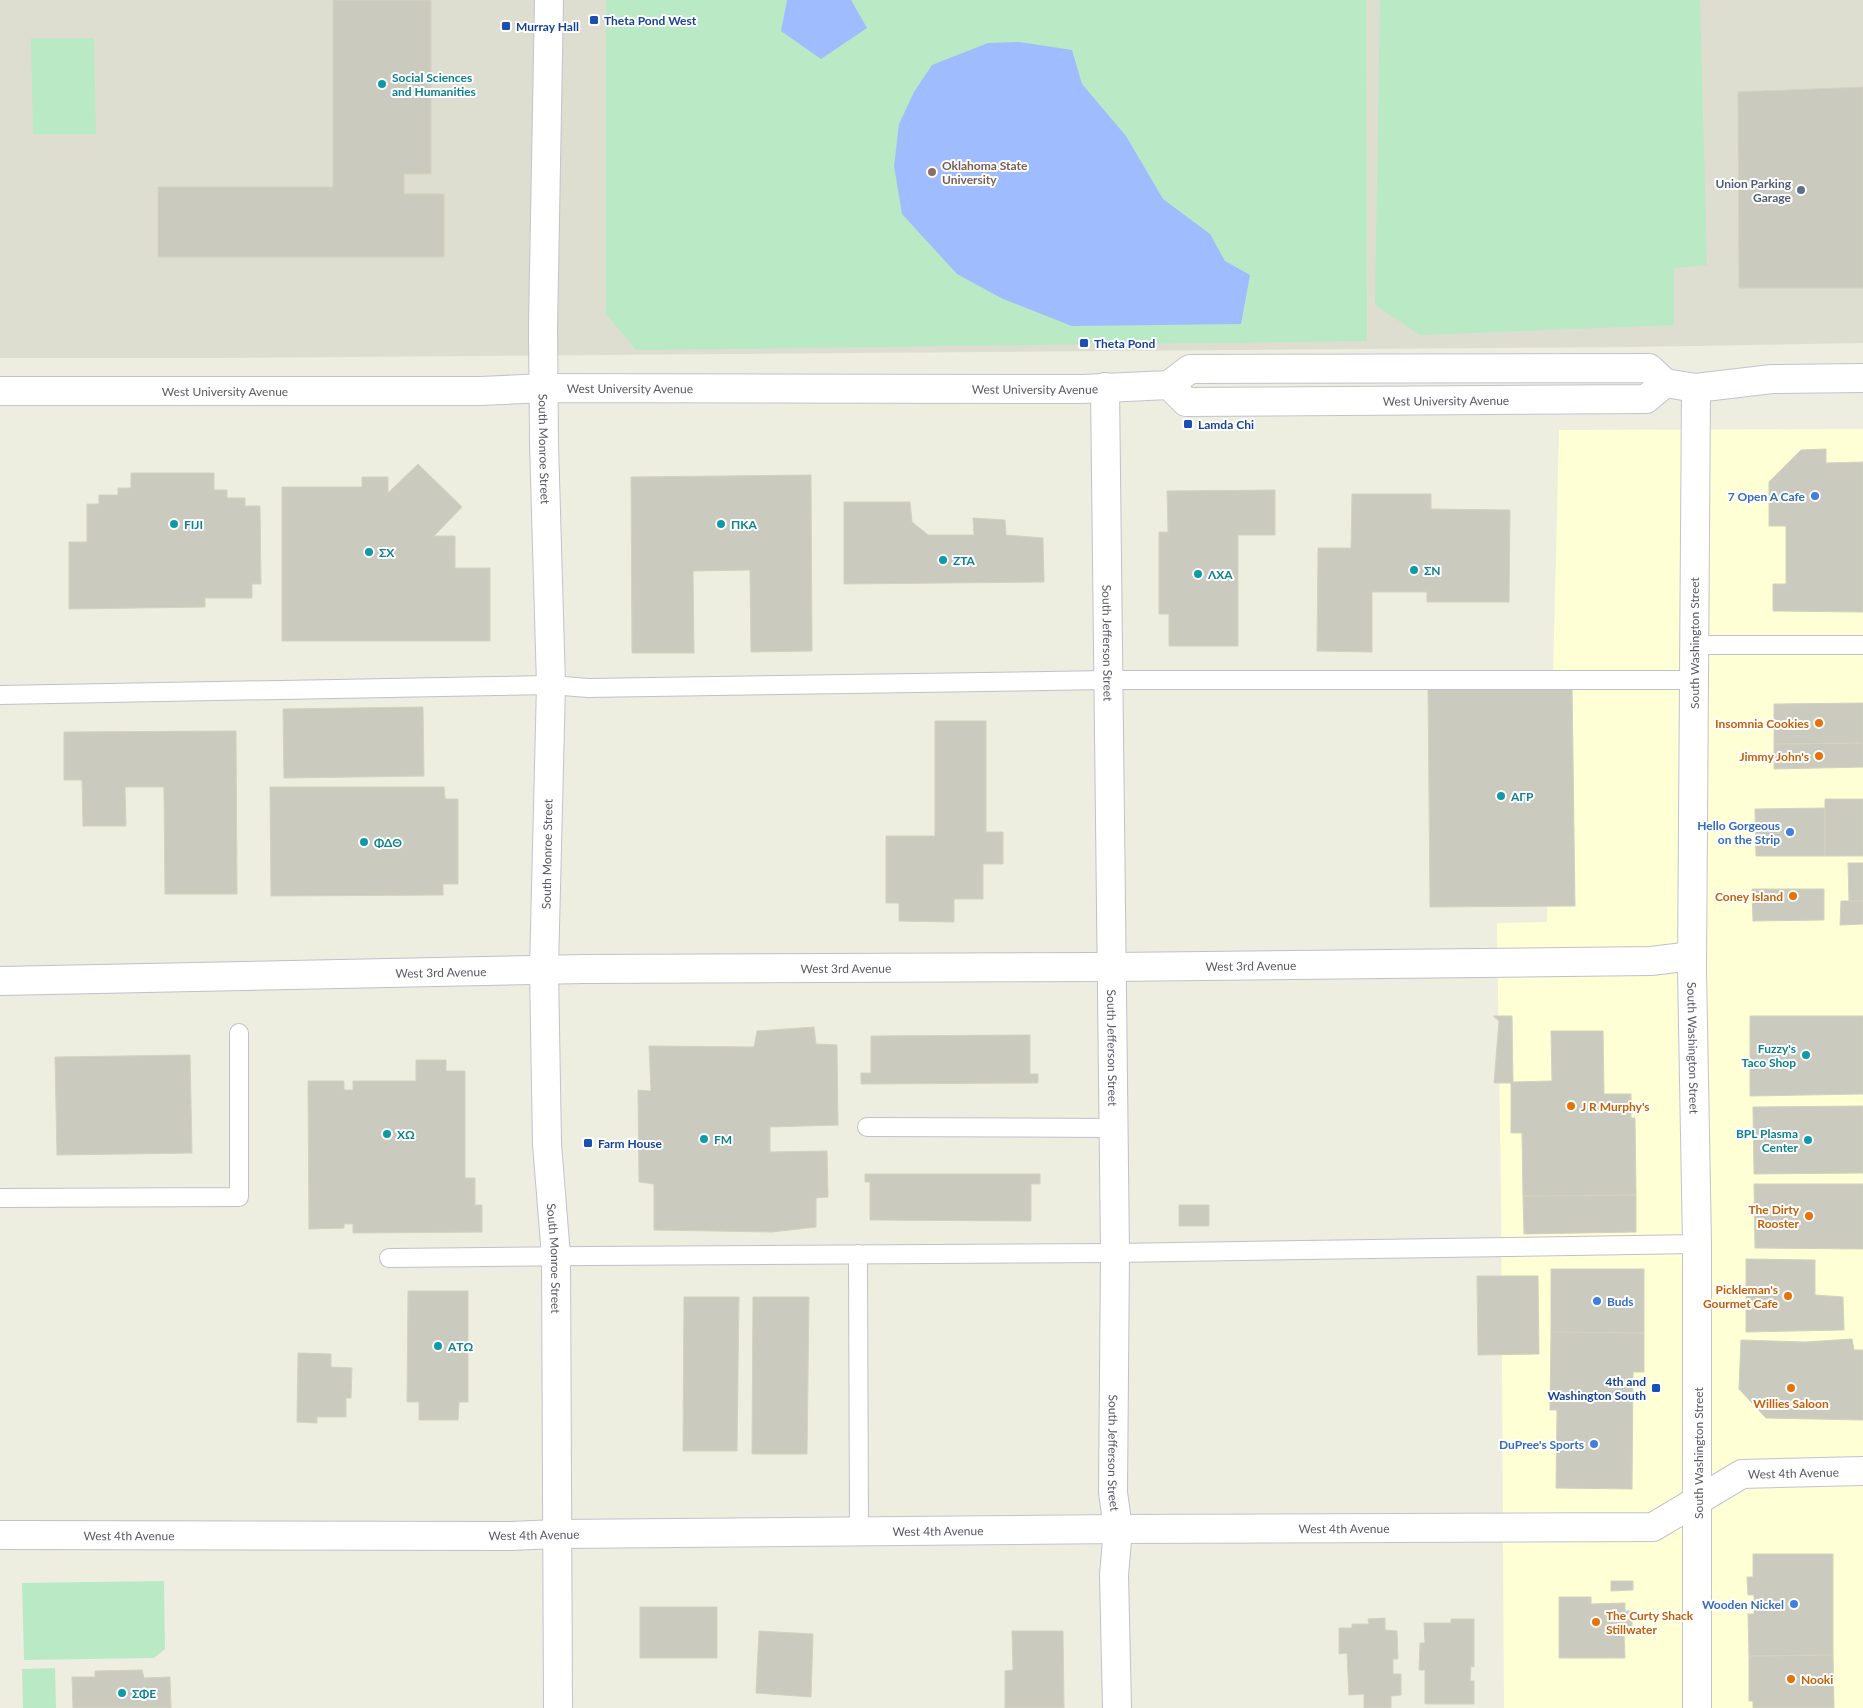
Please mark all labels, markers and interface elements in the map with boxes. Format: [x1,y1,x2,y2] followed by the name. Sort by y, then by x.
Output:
[604,13,697,28] place label: Theta Pond West
[588,14,600,26] marker: Theta Pond West
[516,19,579,34] place label: Murray Hall
[500,20,512,32] marker: Murray Hall
[392,70,476,99] place label: Social Sciences and Humanities
[376,78,388,90] marker: Social Sciences and Humanities
[942,158,1028,187] place label: Oklahoma State University
[926,166,938,178] marker: Oklahoma State University
[1716,176,1792,205] place label: Union Parking Garage
[1795,184,1807,196] marker: Union Parking Garage
[1094,336,1155,351] place label: Theta Pond
[1078,337,1090,349] marker: Theta Pond
[567,381,693,396] street label: West University Avenue
[972,381,1098,397] street label: West University Avenue
[162,384,288,399] street label: West University Avenue
[1383,392,1509,408] street label: West University Avenue
[536,394,553,505] street label: South Monroe Street
[1198,417,1254,432] place label: Lamda Chi
[1182,418,1194,430] marker: Lamda Chi
[1728,489,1806,504] place label: 7 Open A Cafe
[1809,490,1821,502] marker: 7 Open A Cafe
[184,517,203,532] place label: FIJI
[731,517,757,532] place label: ΠΚΑ
[168,518,180,530] marker: FIJI
[715,518,727,530] marker: ΠΚΑ
[379,545,395,560] place label: ΣX
[363,546,375,558] marker: ΣX
[953,553,976,568] place label: ΖΤΑ
[937,554,949,566] marker: ΖΤΑ
[1424,563,1441,578] place label: ΣN
[1408,564,1420,576] marker: ΣN
[1207,567,1233,582] place label: ΛXA
[1192,568,1204,580] marker: ΛXA
[1687,576,1702,709] street label: South Washington Street
[1100,584,1116,702] street label: South Jefferson Street
[1715,716,1809,731] place label: Insomnia Cookies
[1813,717,1825,729] marker: Insomnia Cookies
[1739,749,1809,764] place label: Jimmy John's
[1813,750,1825,762] marker: Jimmy John's
[1510,789,1534,804] place label: AΓP
[1495,790,1507,802] marker: AΓP
[539,798,555,909] street label: South Monroe Street
[1697,818,1780,847] place label: Hello Gorgeous on the Strip
[1784,826,1796,838] marker: Hello Gorgeous on the Strip
[374,835,402,850] place label: ΦΔΘ
[358,836,370,848] marker: ΦΔΘ
[1715,889,1783,904] place label: Coney Island
[1787,890,1799,902] marker: Coney Island
[1205,957,1296,973] street label: West 3rd Avenue
[800,960,891,976] street label: West 3rd Avenue
[395,964,487,980] street label: West 3rd Avenue
[1685,982,1702,1115] street label: South Washington Street
[1104,989,1121,1107] street label: South Jefferson Street
[1742,1041,1796,1070] place label: Fuzzy's Taco Shop
[1800,1049,1812,1061] marker: Fuzzy's Taco Shop
[1581,1099,1650,1114] place label: J R Murphy's
[1565,1100,1577,1112] marker: J R Murphy's
[1736,1126,1799,1155] place label: BPL Plasma Center
[397,1127,415,1142] place label: XΩ
[381,1128,393,1140] marker: XΩ
[714,1132,732,1147] place label: FM
[698,1133,710,1145] marker: FM
[1802,1134,1814,1146] marker: BPL Plasma Center
[598,1136,663,1151] place label: Farm House
[582,1137,594,1149] marker: Farm House
[1748,1202,1800,1231] place label: The Dirty Rooster
[544,1203,564,1314] street label: South Monroe Street
[1803,1210,1815,1222] marker: The Dirty Rooster
[1703,1282,1779,1311] place label: Pickleman's Gourmet Cafe
[1782,1290,1794,1302] marker: Pickleman's Gourmet Cafe
[1607,1294,1634,1309] place label: Buds
[1591,1295,1603,1307] marker: Buds
[447,1339,474,1354] place label: ΑTΩ
[432,1340,444,1352] marker: ΑTΩ
[1547,1374,1646,1403] place label: 4th and Washington South
[1650,1382,1662,1394] marker: 4th and Washington South
[1785,1382,1797,1394] marker: Willies Saloon
[1691,1386,1706,1519] street label: South Washington Street
[1105,1394,1123,1513] street label: South Jefferson Street
[1753,1396,1829,1411] place label: Willies Saloon
[1499,1437,1584,1452] place label: DuPree's Sports
[1588,1438,1600,1450] marker: DuPree's Sports
[1748,1464,1839,1481] street label: West 4th Avenue
[1298,1520,1390,1536] street label: West 4th Avenue
[892,1523,984,1539] street label: West 4th Avenue
[488,1527,580,1543] street label: West 4th Avenue
[83,1528,175,1543] street label: West 4th Avenue
[1702,1597,1784,1612] place label: Wooden Nickel
[1788,1598,1800,1610] marker: Wooden Nickel
[1606,1608,1694,1637] place label: The Curty Shack Stillwater
[1590,1616,1602,1628] marker: The Curty Shack Stillwater
[1801,1672,1833,1687] place label: Nooki
[1785,1673,1797,1685] marker: Nooki
[132,1686,156,1701] place label: ΣΦE
[116,1687,128,1699] marker: ΣΦE

